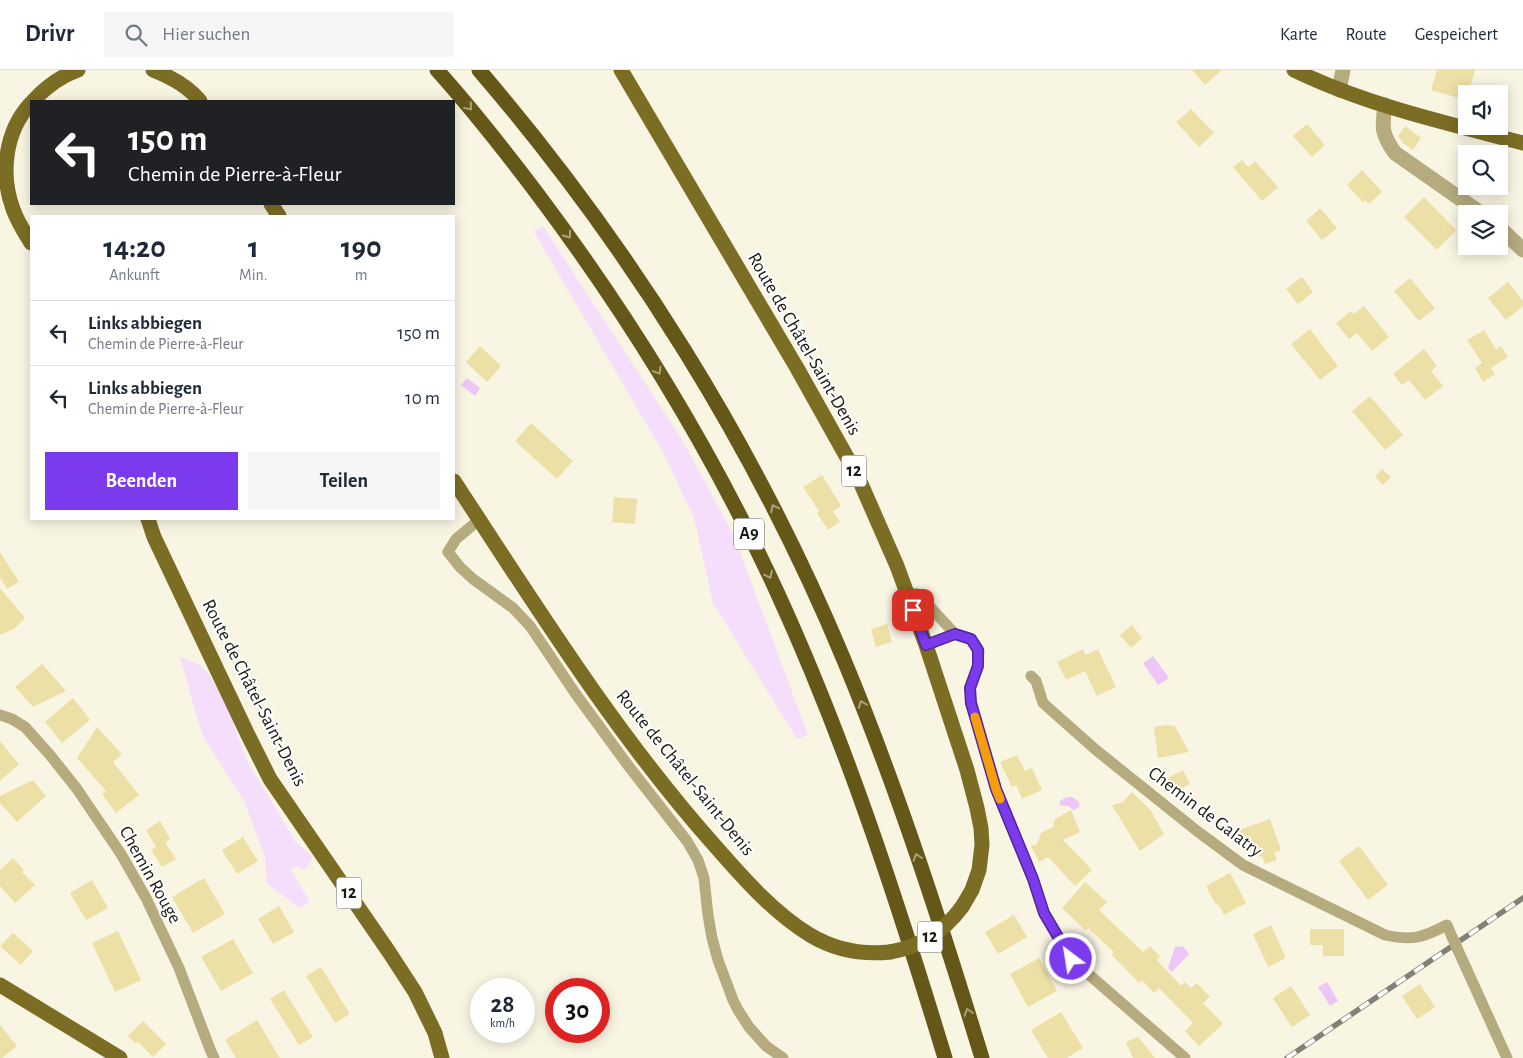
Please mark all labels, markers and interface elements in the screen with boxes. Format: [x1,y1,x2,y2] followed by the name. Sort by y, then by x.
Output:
[104,12,454,57] search box
[122,21,150,49] icon: search
[25,22,74,46] text: Drivr
[162,25,250,44] text: Hier suchen
[1280,26,1317,44] text: Karte
[1345,26,1387,44] text: Route
[1415,26,1498,44] text: Gespeichert
[1458,85,1508,255] map controls
[1458,85,1508,135] button: sound
[463,101,471,110] one-way arrow
[45,120,110,185] icon: left
[128,122,208,157] text: 150 m
[1458,145,1508,195] button: search
[128,163,342,185] text: Chemin de Pierre-à-Fleur
[1458,205,1508,255] button: layers
[562,230,571,239] one-way arrow
[103,233,166,263] text: 14:20
[248,233,259,263] text: 1
[341,233,382,263] text: 190
[744,250,864,438] street label: Route de Châtel-Saint-Denis
[109,267,160,283] text: Ankunft
[239,267,268,283] text: Min.
[355,267,368,283] text: m
[88,314,202,333] text: Links abbiegen
[45,319,73,347] icon: left
[397,324,440,343] text: 150 m
[88,336,243,352] text: Chemin de Pierre-à-Fleur
[652,365,662,374] one-way arrow
[88,379,202,398] text: Links abbiegen
[45,384,73,412] icon: left
[405,389,440,408] text: 10 m
[88,401,243,417] text: Chemin de Pierre-à-Fleur
[45,452,238,510] button: Beenden
[248,452,440,510] button: Teilen
[842,456,866,486] road number: 12
[770,505,780,514] one-way arrow
[734,518,764,549] road number: A9
[763,570,773,579] one-way arrow
[892,589,934,631] pin
[198,596,310,790] street label: Route de Châtel-Saint-Denis
[899,596,927,624] icon: arrive
[612,687,758,859] street label: Route de Châtel-Saint-Denis
[858,700,868,709] one-way arrow
[1145,763,1265,861] street label: Chemin de Galatry
[115,823,185,927] street label: Chemin Rouge
[913,853,923,862] one-way arrow
[336,878,362,908] road number: 12
[918,922,942,952] road number: 12
[1044,932,1096,984] position arrow
[545,978,610,1043] speed limit sign: 30
[490,992,515,1017] text: 28
[963,1008,973,1016] one-way arrow
[490,1017,515,1029] text: km/h

